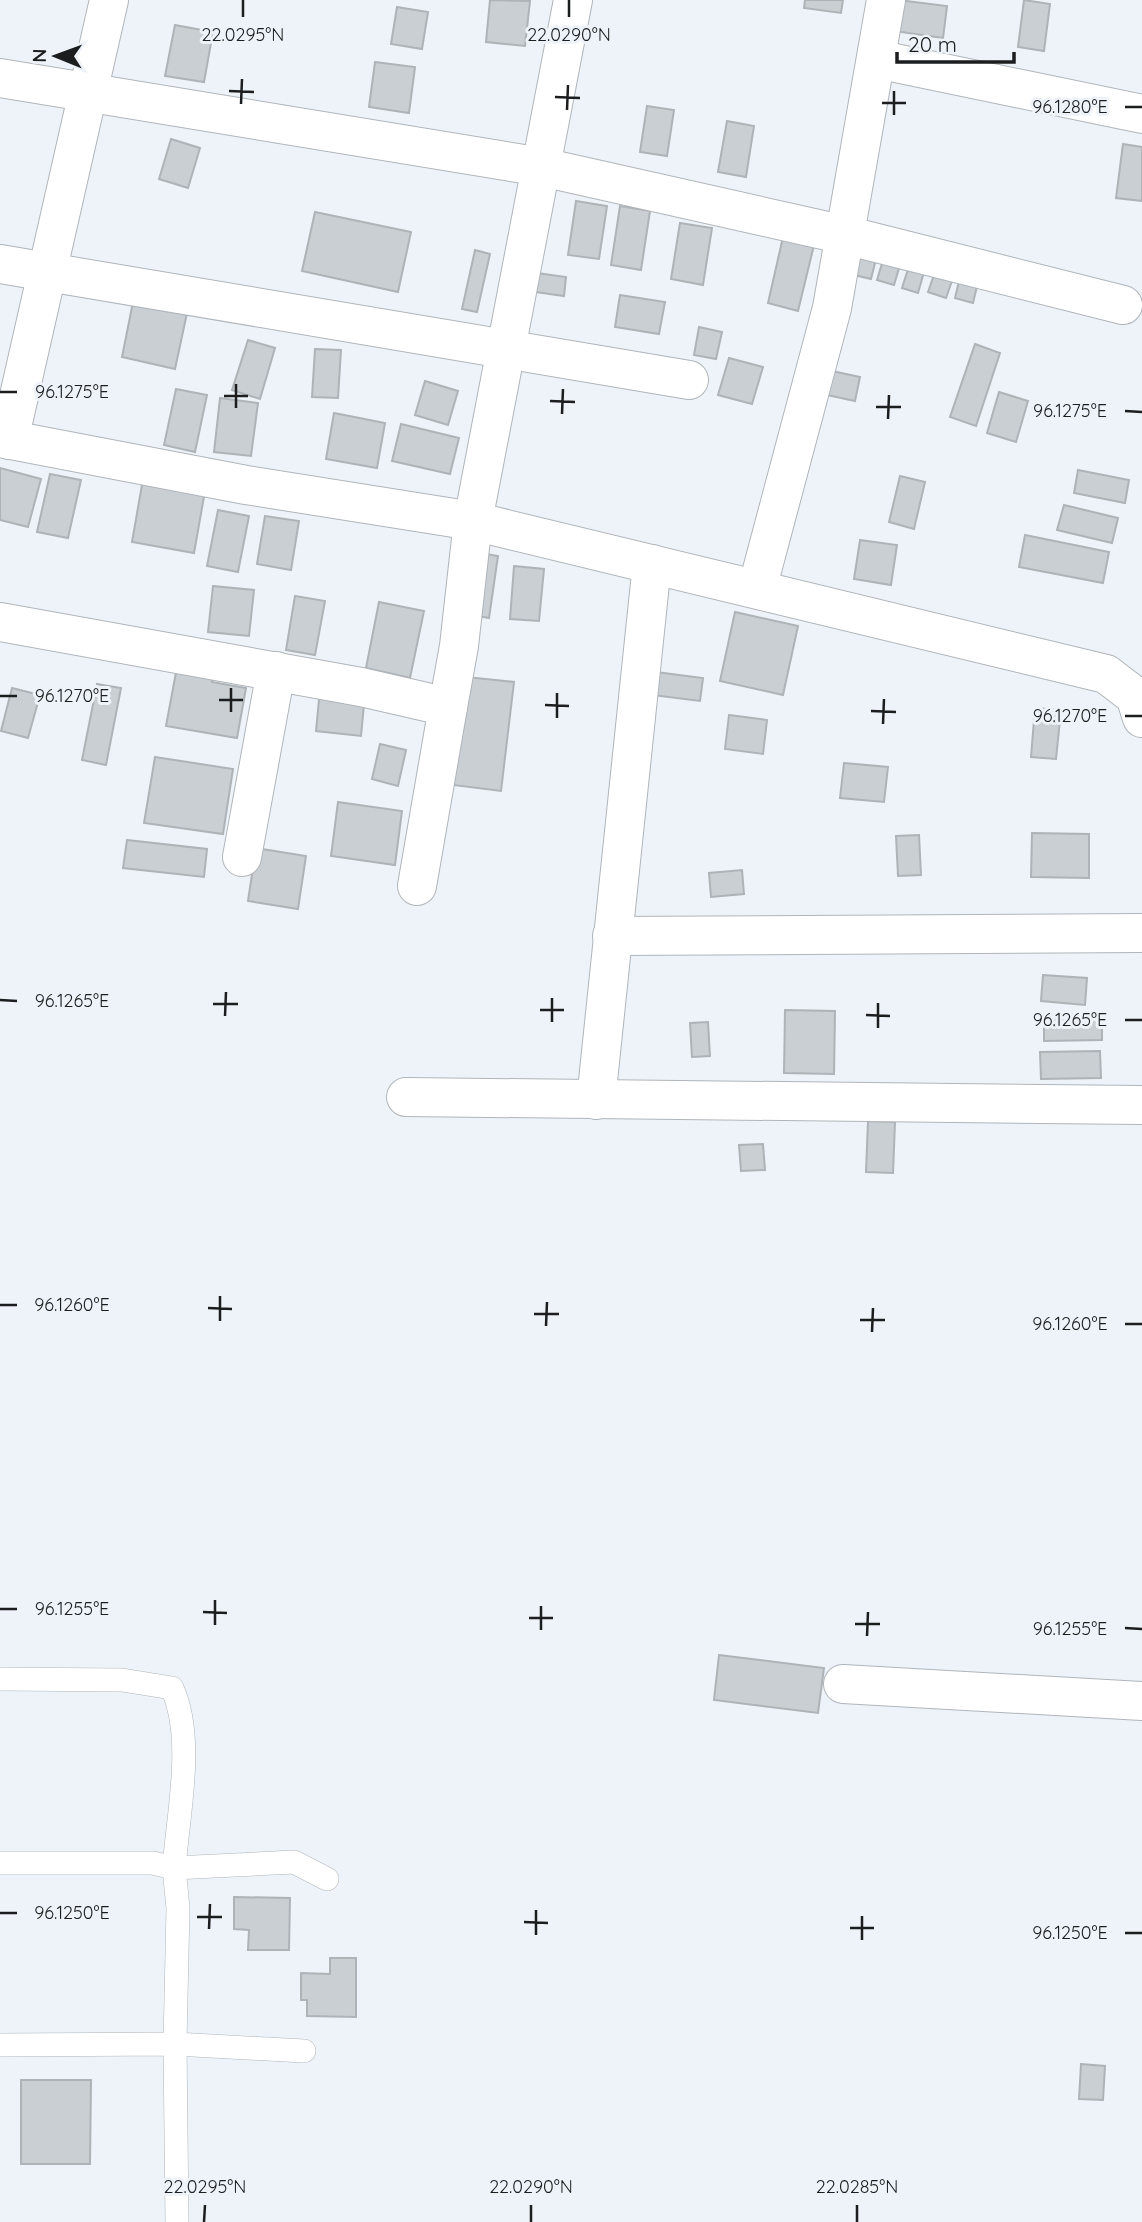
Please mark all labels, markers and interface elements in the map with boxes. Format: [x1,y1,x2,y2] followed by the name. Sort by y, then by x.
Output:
[21,21,91,91] north arrow
[897,21,1014,65] scale bar
[202,23,284,46] text: 22.0295°N
[527,23,611,46] text: 22.0290°N
[908,31,957,57] text: 20 m
[27,49,51,63] text: N
[1032,95,1108,118] text: 96.1280°E
[35,380,109,403] text: 96.1275°E
[1033,399,1107,422] text: 96.1275°E
[35,684,109,707] text: 96.1270°E
[1033,704,1107,727] text: 96.1270°E
[35,989,109,1012] text: 96.1265°E
[1033,1008,1107,1031] text: 96.1265°E
[34,1293,110,1316] text: 96.1260°E
[1032,1312,1108,1335] text: 96.1260°E
[35,1597,109,1620] text: 96.1255°E
[1033,1617,1107,1640] text: 96.1255°E
[34,1901,110,1924] text: 96.1250°E
[1032,1921,1108,1944] text: 96.1250°E
[164,2175,246,2198] text: 22.0295°N
[489,2175,573,2198] text: 22.0290°N
[816,2175,898,2198] text: 22.0285°N

